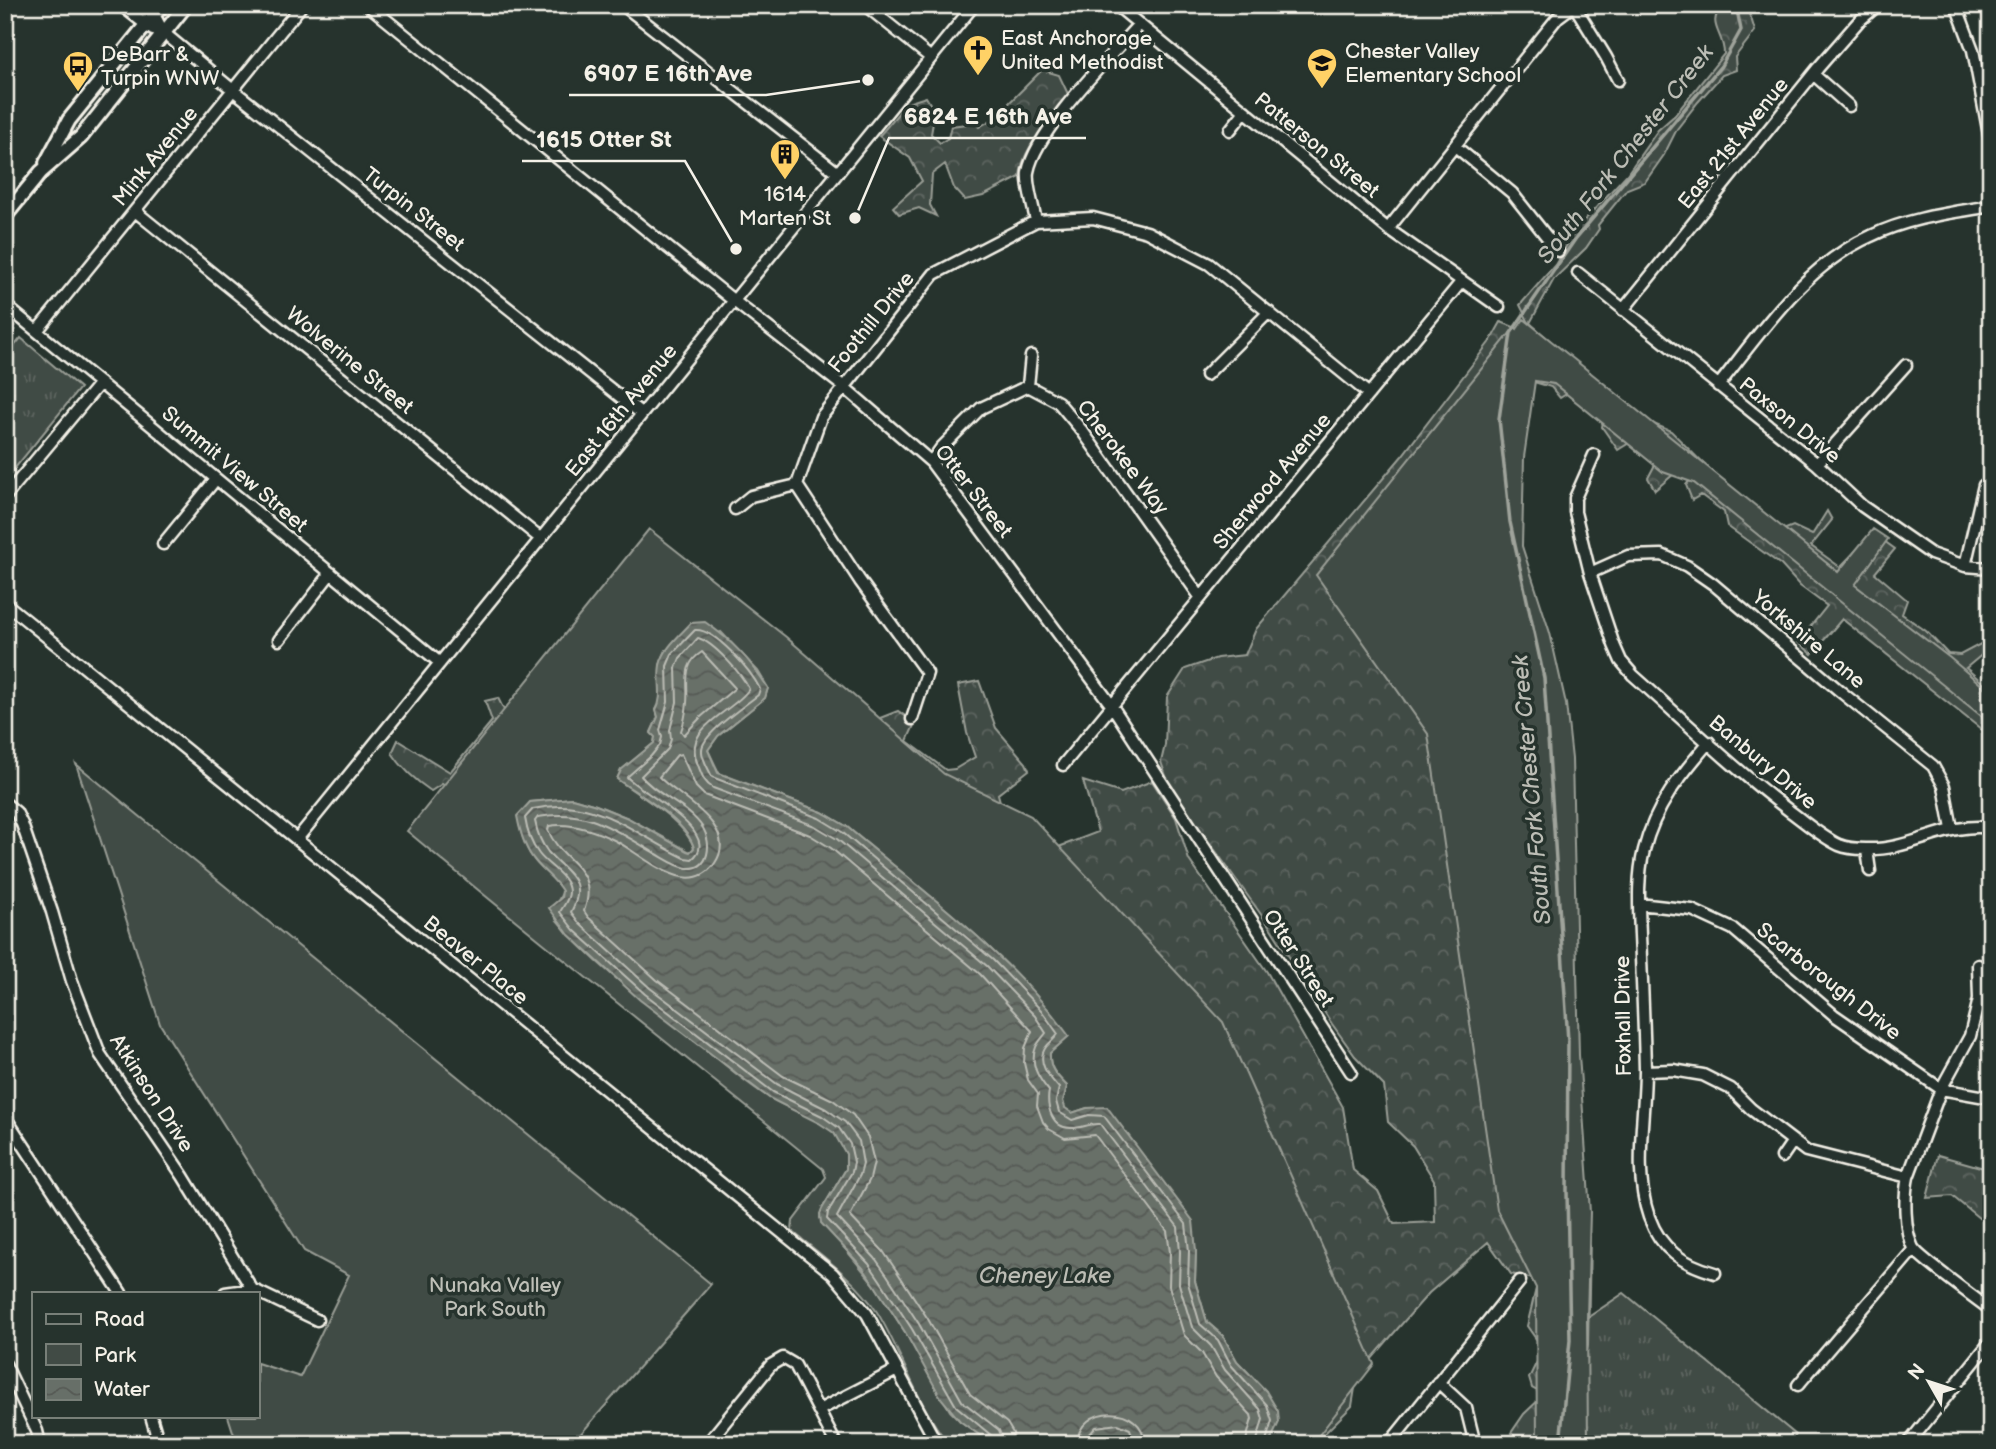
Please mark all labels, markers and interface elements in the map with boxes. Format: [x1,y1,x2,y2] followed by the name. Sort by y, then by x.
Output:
[1001,26,1164,75] place label: East Anchorage United Methodist
[961,33,995,77] church icon: East Anchorage United Methodist
[1345,39,1521,88] place label: Chester Valley Elementary School
[1532,39,1720,270] water label: South Fork Chester Creek
[101,42,219,91] place label: DeBarr & Turpin WNW
[1305,46,1339,90] school or university icon: Chester Valley Elementary School
[61,49,95,93] bus stop icon: DeBarr & Turpin WNW
[569,51,766,95] callout: 6907 E 16th Ave
[584,60,752,88] text: 6907 E 16th Ave
[1673,73,1794,214] street label: East 21st Avenue
[1249,87,1385,204] street label: Patterson Street
[889,94,1086,138] callout: 6824 E 16th Ave
[107,101,203,211] street label: Mink Avenue
[904,103,1072,131] text: 6824 E 16th Ave
[522,117,685,161] callout: 1615 Otter St
[536,126,672,154] text: 1615 Otter St
[768,137,802,181] building icon: 1614 Marten St
[358,162,470,257] street label: Turpin Street
[739,182,832,231] place label: 1614 Marten St
[823,267,920,378] street label: Foothill Drive
[281,301,419,420] street label: Wolverine Street
[560,339,683,482] street label: East 16th Avenue
[1734,372,1845,469] street label: Paxson Drive
[1071,395,1174,520] street label: Cherokee Way
[157,401,313,538] street label: Summit View Street
[1208,408,1337,555] street label: Sherwood Avenue
[930,440,1018,543] street label: Otter Street
[1746,584,1870,694] street label: Yorkshire Lane
[1506,653,1558,926] water label: South Fork Chester Creek
[1704,710,1822,815] street label: Banbury Drive
[1258,905,1340,1012] street label: Otter Street
[418,911,533,1010] street label: Beaver Place
[1751,917,1906,1046] street label: Scarborough Drive
[1610,955,1637,1077] street label: Foxhall Drive
[104,1030,199,1157] street label: Atkinson Drive
[979,1262,1111,1290] water label: Cheney Lake
[429,1273,562,1322] park label: Nunaka Valley Park South
[32,1292,259,1418] legend
[94,1307,145,1332] text: Road
[94,1343,137,1368] text: Park
[1895,1348,1965,1418] north arrow
[1904,1359,1930,1385] text: N
[94,1377,150,1402] text: Water

